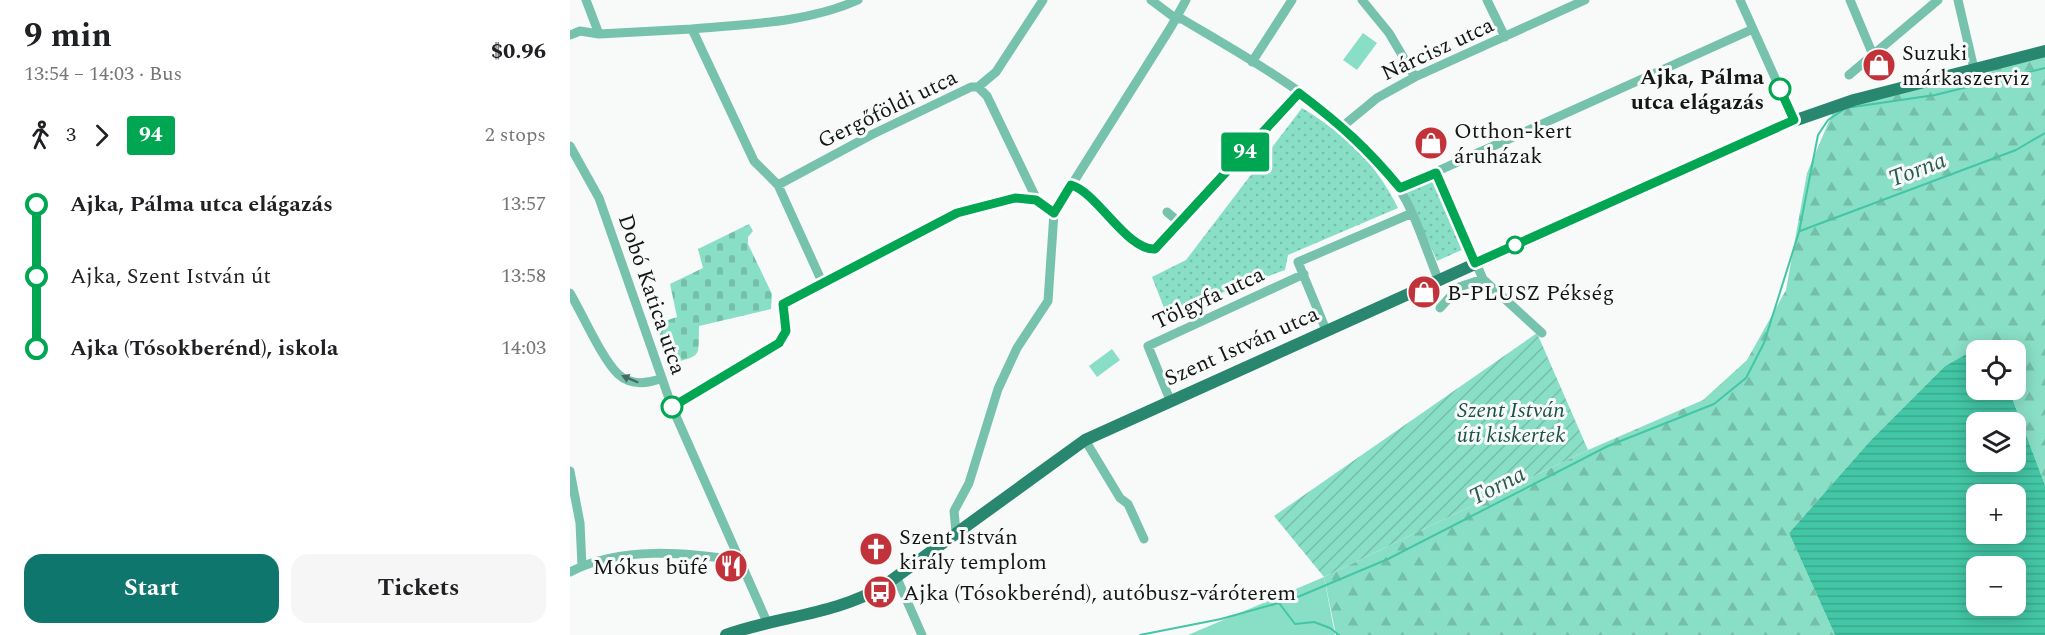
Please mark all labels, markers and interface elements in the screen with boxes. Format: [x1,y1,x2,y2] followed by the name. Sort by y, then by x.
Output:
[1376,9,1500,90] street label: Nárcisz utca
[24,11,112,61] text: 9 min
[491,35,546,68] text: $0.96
[1902,37,2030,95] place label: Suzuki márkaszerviz
[1861,47,1897,83] shop icon: Suzuki márkaszerviz
[24,59,182,89] text: 13:54 – 14:03 · Bus
[812,61,963,157] street label: Gergőföldi utca
[1631,61,1765,119] place label: Ajka, Pálma utca elágazás
[1769,78,1791,100] marker: Ajka, Pálma utca elágazás
[1454,115,1572,173] place label: Otthon-kert áruházak
[24,119,57,152] icon: walk
[85,119,118,152] icon: forward
[139,119,163,151] text: 94
[66,120,76,150] text: 3
[485,120,546,150] text: 2 stops
[1413,125,1449,161] shop icon: Otthon-kert áruházak
[1218,132,1272,172] line badge: 94
[1233,136,1257,168] text: 94
[1883,143,1951,197] water label: Torna
[70,188,333,221] text: Ajka, Pálma utca elágazás
[501,189,546,219] text: 13:57
[609,210,695,379] street label: Dobó Katica utca
[1506,236,1524,254] unlabelled marker
[1147,258,1270,339] street label: Tölgyfa utca
[70,260,271,293] text: Ajka, Szent István út
[501,261,546,291] text: 13:58
[1406,274,1442,310] shop icon: B-PLUSZ Pékség
[1447,277,1614,310] place label: B-PLUSZ Pékség
[1159,297,1324,395] street label: Szent István utca
[70,332,338,365] text: Ajka (Tósokberénd), iskola
[501,333,546,363] text: 14:03
[1966,340,2026,616] map controls
[1966,340,2026,400] button: locate
[621,374,639,384] one-way arrow
[1456,394,1566,452] park label: Szent István úti kiskertek
[661,396,683,418] unlabelled marker
[1966,412,2026,472] button: layers
[1463,456,1532,515] water label: Torna
[1966,484,2026,544] button: +
[899,521,1047,579] place label: Szent István király templom
[858,531,894,567] church icon: Szent István király templom
[713,548,749,584] restaurant icon: Mókus büfé
[593,551,708,584] place label: Mókus büfé
[24,554,279,623] button: Start
[291,554,546,623] button: Tickets
[1966,556,2026,616] button: −
[862,574,898,610] bus stop icon: Ajka (Tósokberénd), autóbusz-váróterem
[903,577,1296,610] place label: Ajka (Tósokberénd), autóbusz-váróterem

